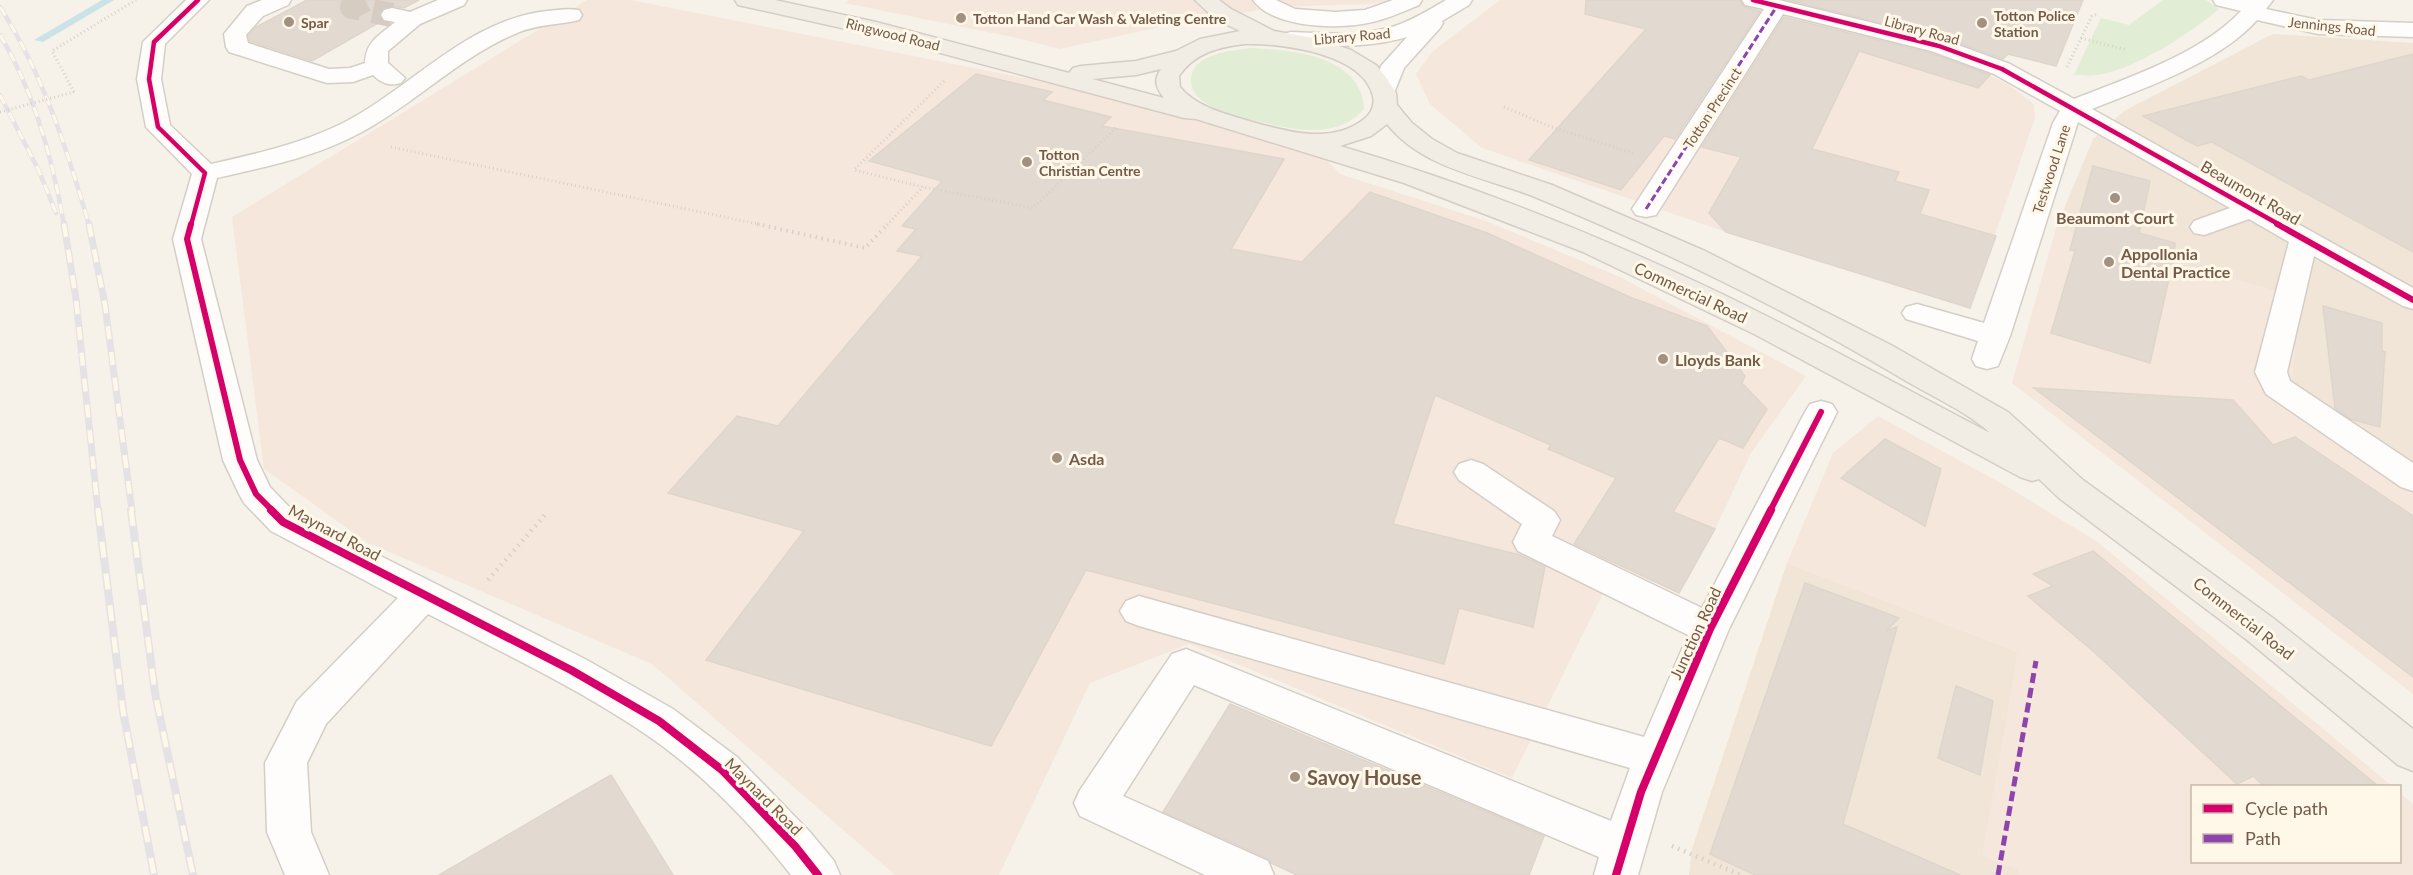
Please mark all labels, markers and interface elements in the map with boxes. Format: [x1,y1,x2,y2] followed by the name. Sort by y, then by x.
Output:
[1994,7,2076,40] place label: Totton Police Station
[973,10,1227,27] place label: Totton Hand Car Wash & Valeting Centre
[954,11,968,25] marker: Totton Hand Car Wash & Valeting Centre
[1883,12,1961,48] street label: Library Road
[2287,13,2377,39] street label: Jennings Road
[301,14,330,31] place label: Spar
[844,14,942,54] street label: Ringwood Road
[282,15,296,29] marker: Spar
[1975,16,1989,30] marker: Totton Police Station
[1313,24,1391,48] street label: Library Road
[1679,64,1745,152] street label: Totton Precinct
[2029,122,2073,216] street label: Testwood Lane
[1039,146,1141,179] place label: Totton Christian Centre
[1020,155,1034,169] marker: Totton Christian Centre
[2198,156,2304,228] street label: Beaumont Road
[2108,191,2122,205] marker: Beaumont Court
[2056,208,2174,227] place label: Beaumont Court
[2120,244,2231,281] place label: Appollonia Dental Practice
[2102,255,2116,269] marker: Appollonia Dental Practice
[1631,257,1751,327] street label: Commercial Road
[1675,350,1761,369] place label: Lloyds Bank
[1656,352,1670,366] marker: Lloyds Bank
[1068,449,1104,468] place label: Asda
[1050,451,1064,465] marker: Asda
[286,500,384,564] street label: Maynard Road
[2190,573,2298,663] street label: Commercial Road
[1665,584,1725,682] street label: Junction Road
[721,753,807,839] street label: Maynard Road
[1307,765,1422,789] place label: Savoy House
[1288,770,1302,784] marker: Savoy House
[2191,785,2401,863] legend
[2245,797,2328,819] text: Cycle path
[2245,827,2281,849] text: Path

